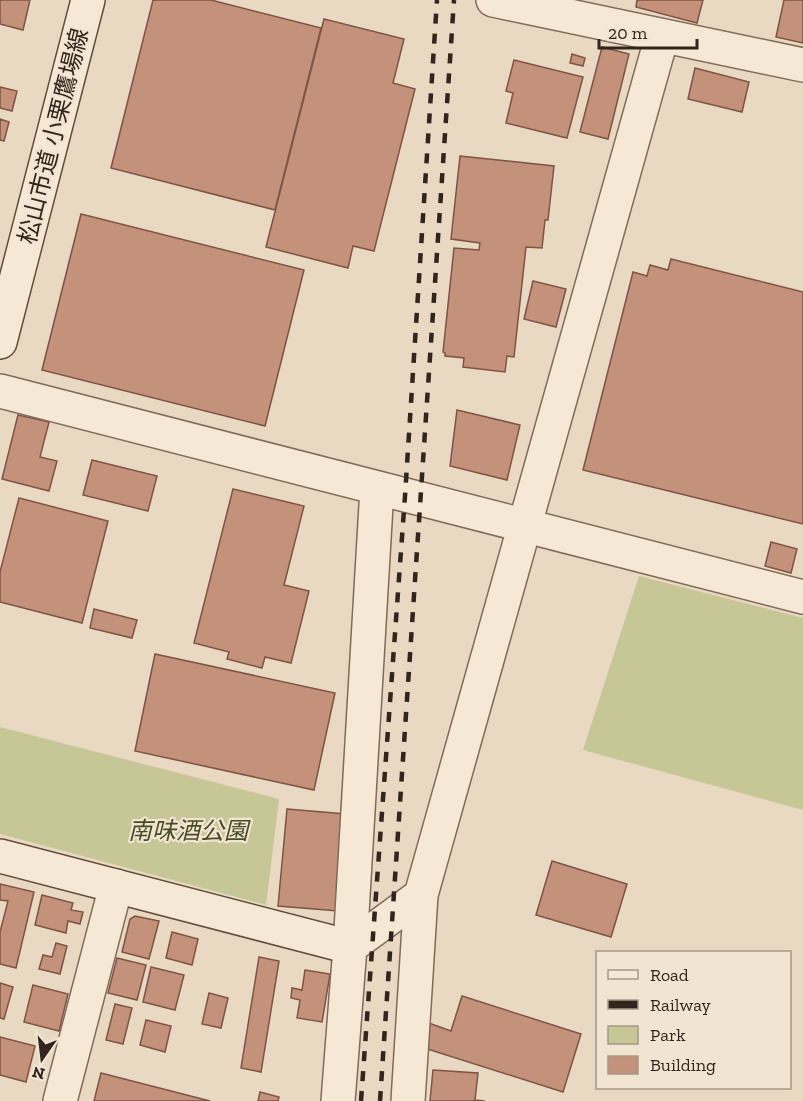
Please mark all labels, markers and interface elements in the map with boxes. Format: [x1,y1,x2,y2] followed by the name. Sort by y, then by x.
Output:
[599,12,696,50] scale bar
[608,22,648,44] text: 20 m
[12,25,94,247] street label: 松山市道 小栗鷹場線
[128,816,251,845] park label: 南味酒公園
[596,951,791,1089] legend
[650,964,689,986] text: Road
[650,994,712,1016] text: Railway
[650,1024,686,1046] text: Park
[12,1029,72,1089] north arrow
[650,1054,716,1076] text: Building
[30,1062,47,1084] text: N

